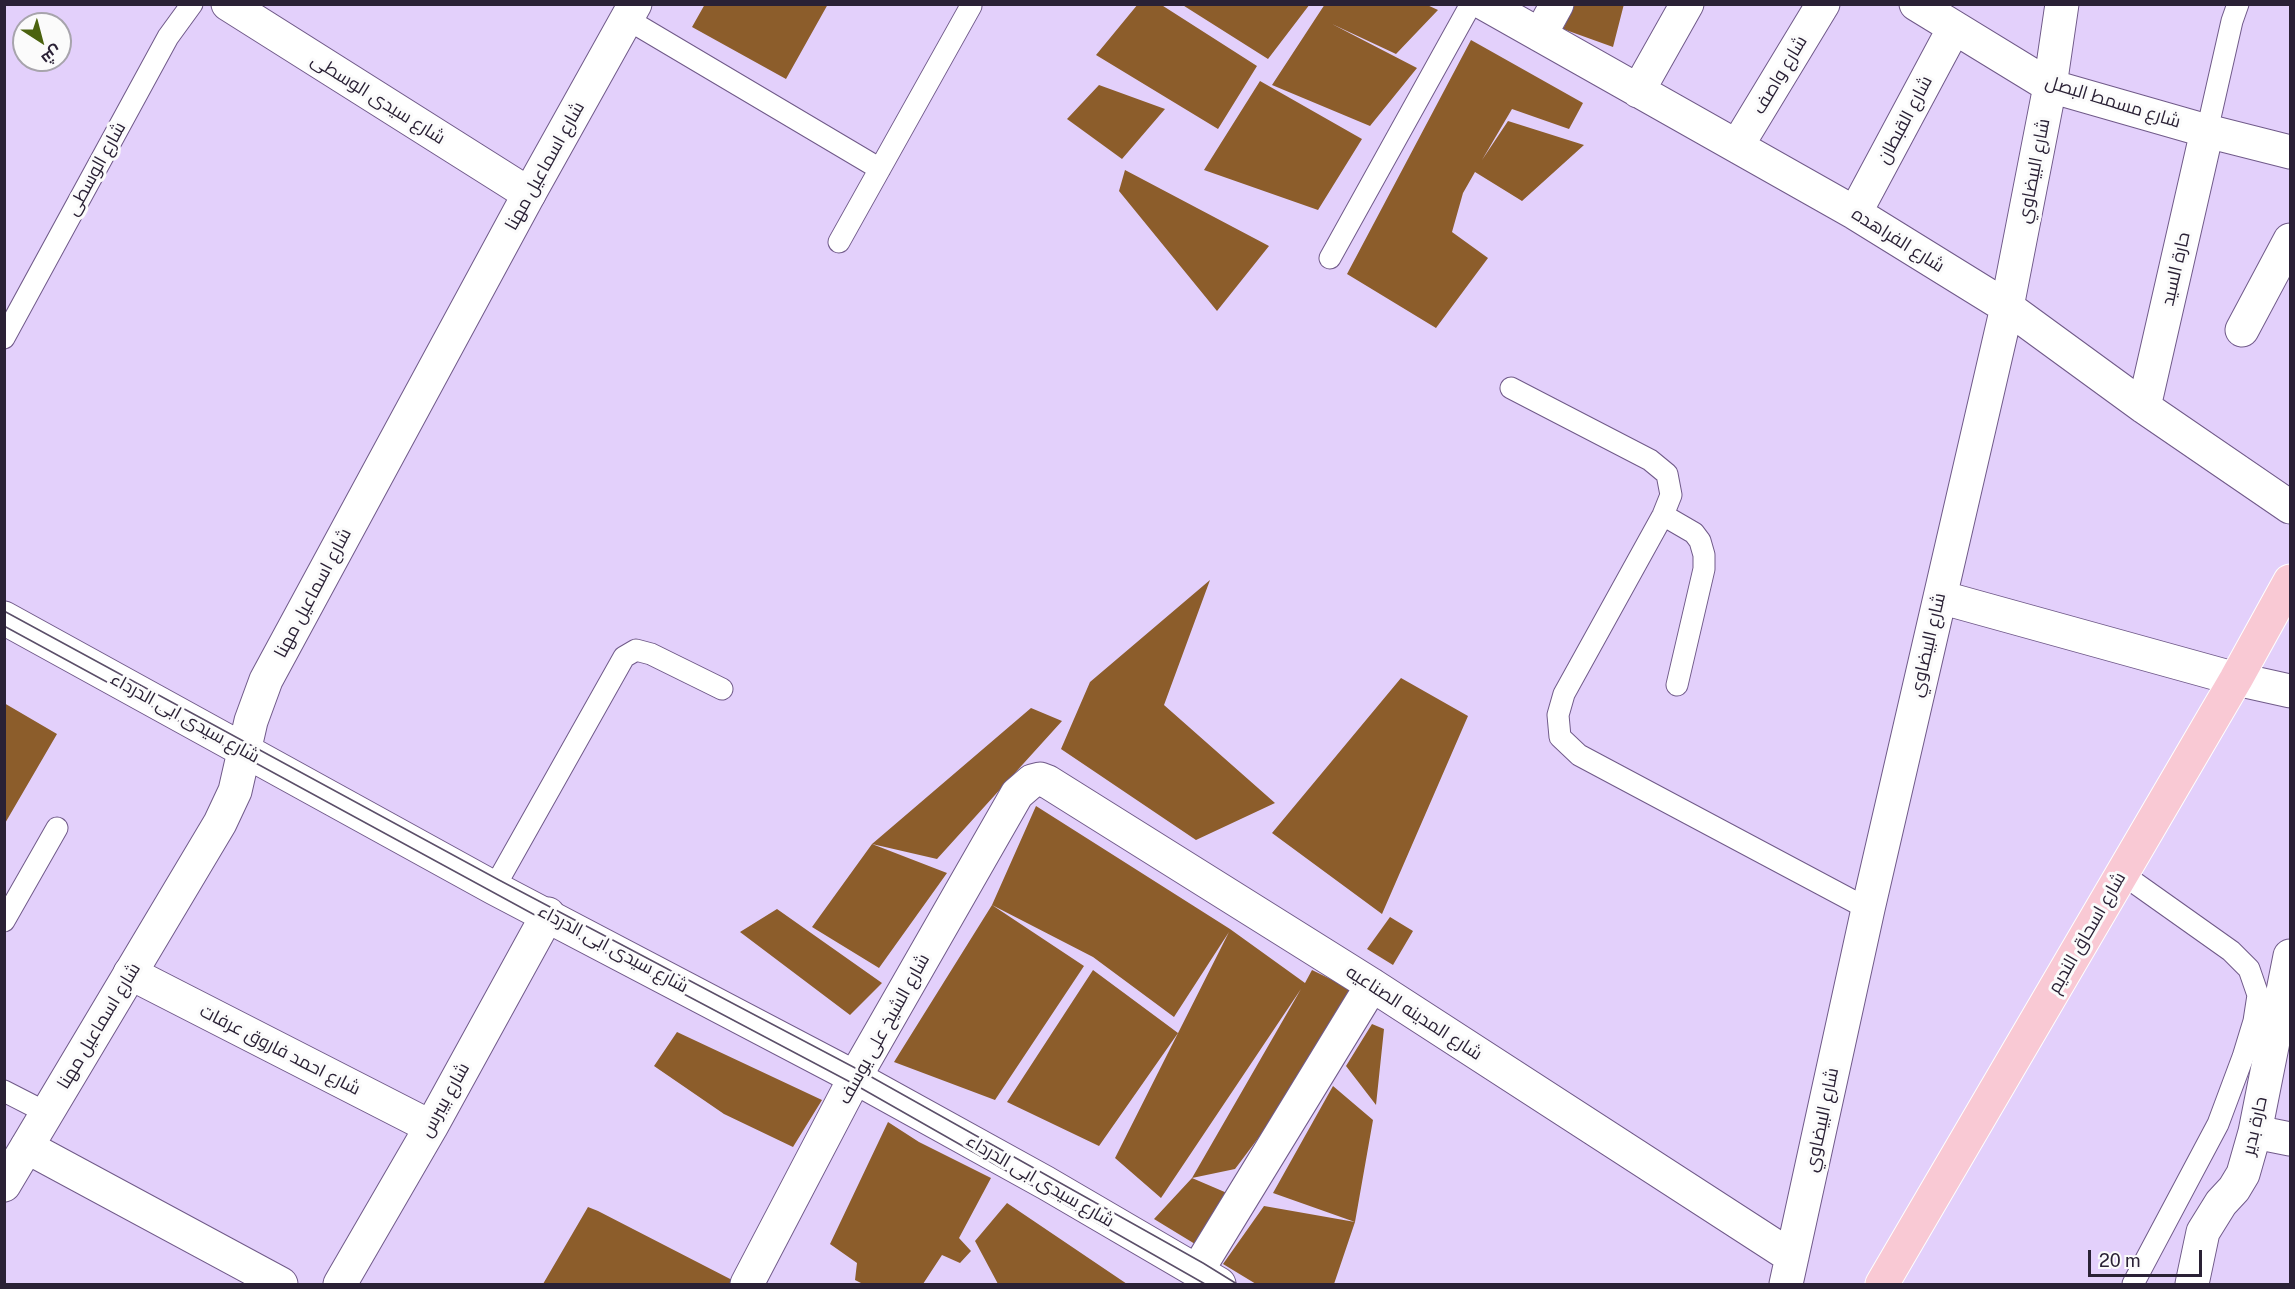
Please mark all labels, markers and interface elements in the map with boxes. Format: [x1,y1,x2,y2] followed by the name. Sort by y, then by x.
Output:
[12,12,72,72] north arrow
[1748,32,1812,118] street label: شارع واصف
[38,42,66,69] text: ش
[307,49,449,149] street label: شارع سيدى الوسطى
[2043,71,2183,133] street label: شارع مسمط البصل
[1873,72,1937,168] street label: شارع القبطان
[501,98,589,234] street label: شارع اسماعيل مهنا
[2013,117,2055,225] street label: شارع البيضاوي
[61,118,131,220] street label: شارع الوسطى
[1848,203,1948,277] street label: شارع الفراهده
[2157,230,2195,308] street label: حارة السيد
[270,525,356,661] street label: شارع اسماعيل مهنا
[1906,591,1950,699] street label: شارع البيضاوي
[107,668,263,768] street label: شارع سيدى ابى الدرداء
[2044,869,2130,997] street label: شارع اسحاق النديم
[534,900,692,998] street label: شارع سيدى ابى الدرداء
[834,950,934,1108] street label: شارع الشيخ على يوسف
[53,959,145,1093] street label: شارع اسماعيل مهنا
[1342,961,1486,1065] street label: شارع المدينه الصناعيه
[196,1000,364,1100] street label: شارع احمد فاروق عرفات
[416,1059,474,1141] street label: شارع بيبرس
[1800,1066,1844,1174] street label: شارع البيضاوي
[2238,1095,2272,1157] street label: حارة بدير
[962,1130,1118,1232] street label: شارع سيدى ابى الدرداء
[2091,1238,2205,1276] scale bar
[2099,1250,2141,1271] text: 20 m

